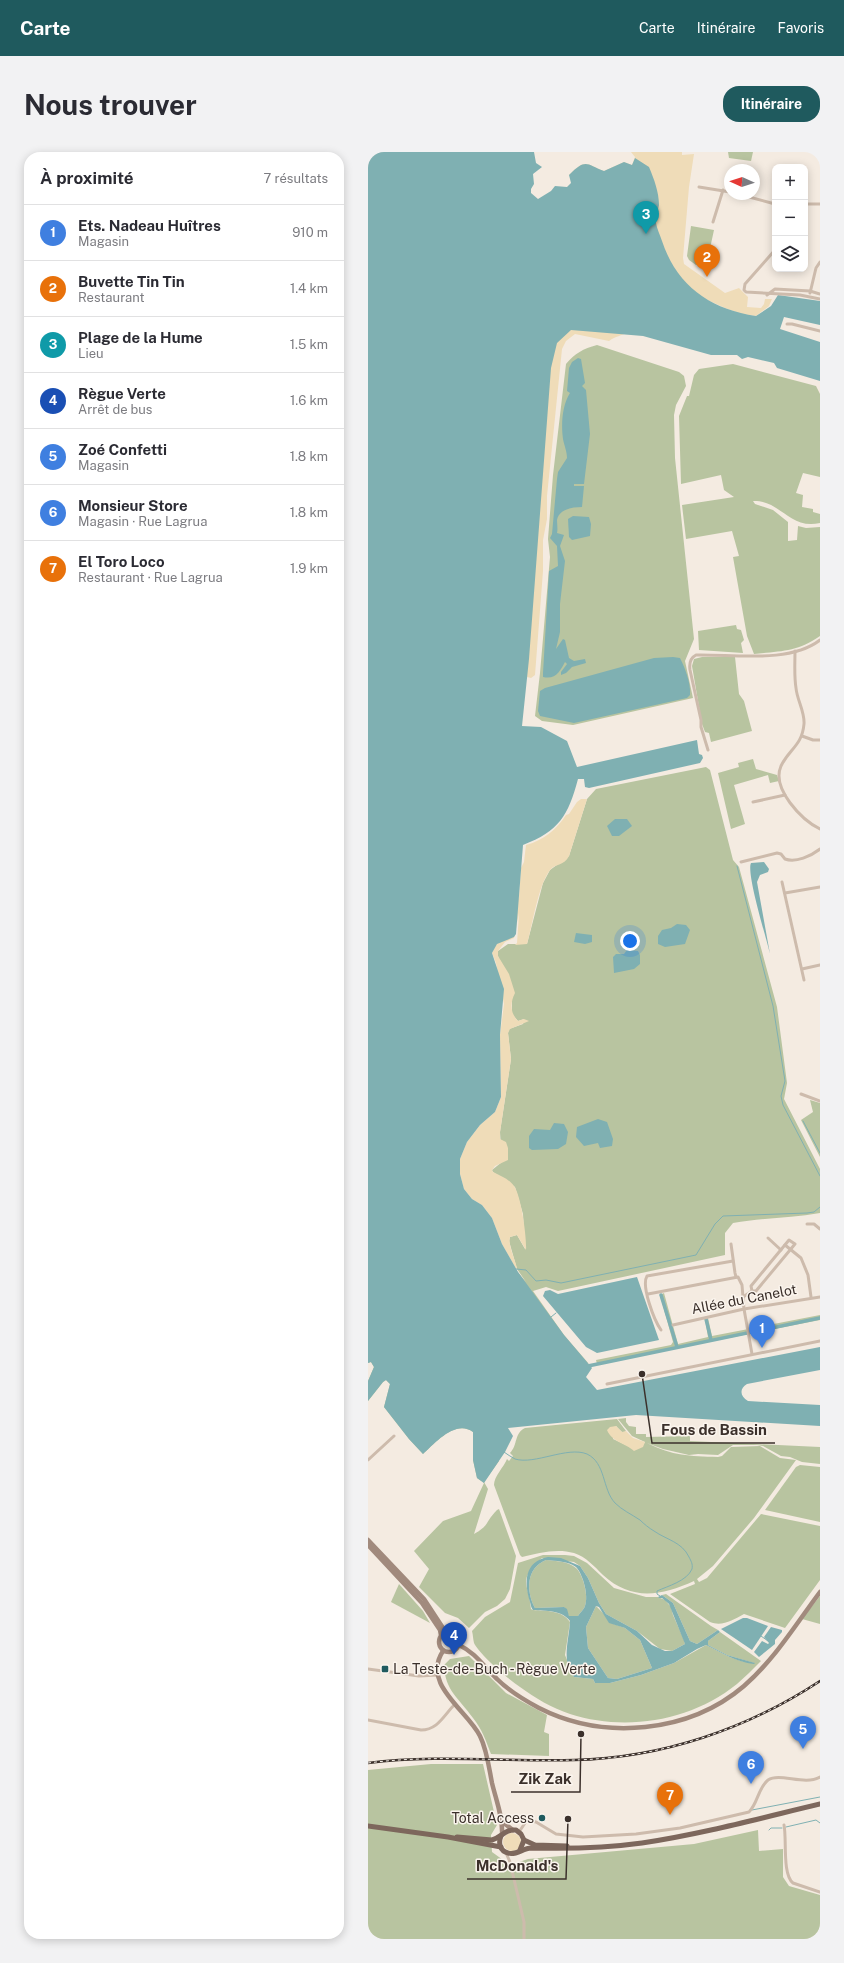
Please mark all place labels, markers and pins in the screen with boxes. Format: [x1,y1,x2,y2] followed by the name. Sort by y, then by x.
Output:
[633,201,659,234] pin: 3
[694,244,720,277] pin: 2
[749,1315,775,1348] pin: 1
[652,1416,775,1443] callout: Fous de Bassin
[441,1622,467,1655] pin: 4
[393,1661,596,1677] place label: La Teste-de-Buch - Règue Verte
[380,1664,390,1674] marker: La Teste-de-Buch - Règue Verte
[790,1716,816,1749] pin: 5
[738,1751,764,1784] pin: 6
[511,1765,580,1792] callout: Zik Zak
[657,1782,683,1815] pin: 7
[451,1810,534,1826] place label: Total Access
[537,1813,547,1823] marker: Total Access
[467,1852,566,1879] callout: McDonald's

